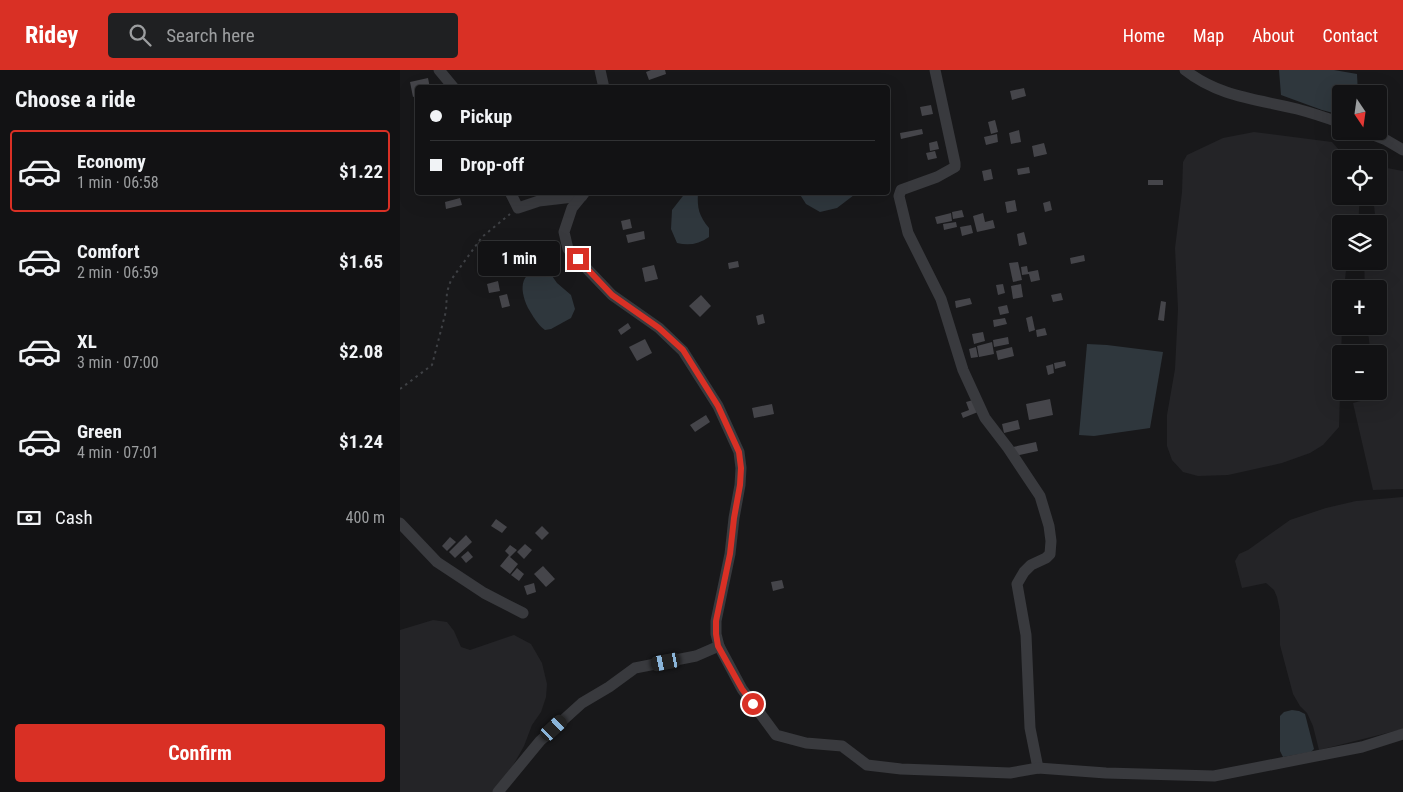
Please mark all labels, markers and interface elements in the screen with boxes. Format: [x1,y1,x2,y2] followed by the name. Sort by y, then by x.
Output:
[108,13,458,58] search box
[25,21,78,49] text: Ridey
[126,21,154,49] icon: search
[166,24,255,47] text: Search here
[1123,25,1165,46] text: Home
[1193,25,1224,46] text: Map
[1252,25,1294,46] text: About
[1322,25,1378,46] text: Contact
[1332,85,1388,140] north arrow
[1332,85,1387,400] map controls
[15,87,136,112] text: Choose a ride
[460,105,512,128] text: Pickup
[17,149,62,194] icon: car
[77,150,146,173] text: Economy
[1332,150,1387,205] button: locate
[460,153,524,176] text: Drop-off
[339,160,383,183] text: $1.22
[77,173,159,192] text: 1 min · 06:58
[1332,215,1387,270] button: layers
[17,239,62,284] icon: car
[77,240,140,263] text: Comfort
[478,242,560,276] callout: 1 min
[567,248,589,270] route end
[501,249,537,268] text: 1 min
[339,250,383,273] text: $1.65
[77,263,159,282] text: 2 min · 06:59
[1332,280,1387,335] button: +
[17,329,62,374] icon: car
[77,330,97,353] text: XL
[339,340,383,363] text: $2.08
[1332,345,1387,400] button: −
[77,353,159,372] text: 3 min · 07:00
[17,419,62,464] icon: car
[77,420,122,443] text: Green
[339,430,383,453] text: $1.24
[77,443,159,462] text: 4 min · 07:01
[15,504,43,532] icon: cash
[55,506,93,529] text: Cash
[346,508,385,527] text: 400 m
[649,652,682,672] car
[742,693,764,715] route start
[537,712,570,744] car
[15,724,385,782] button: Confirm

